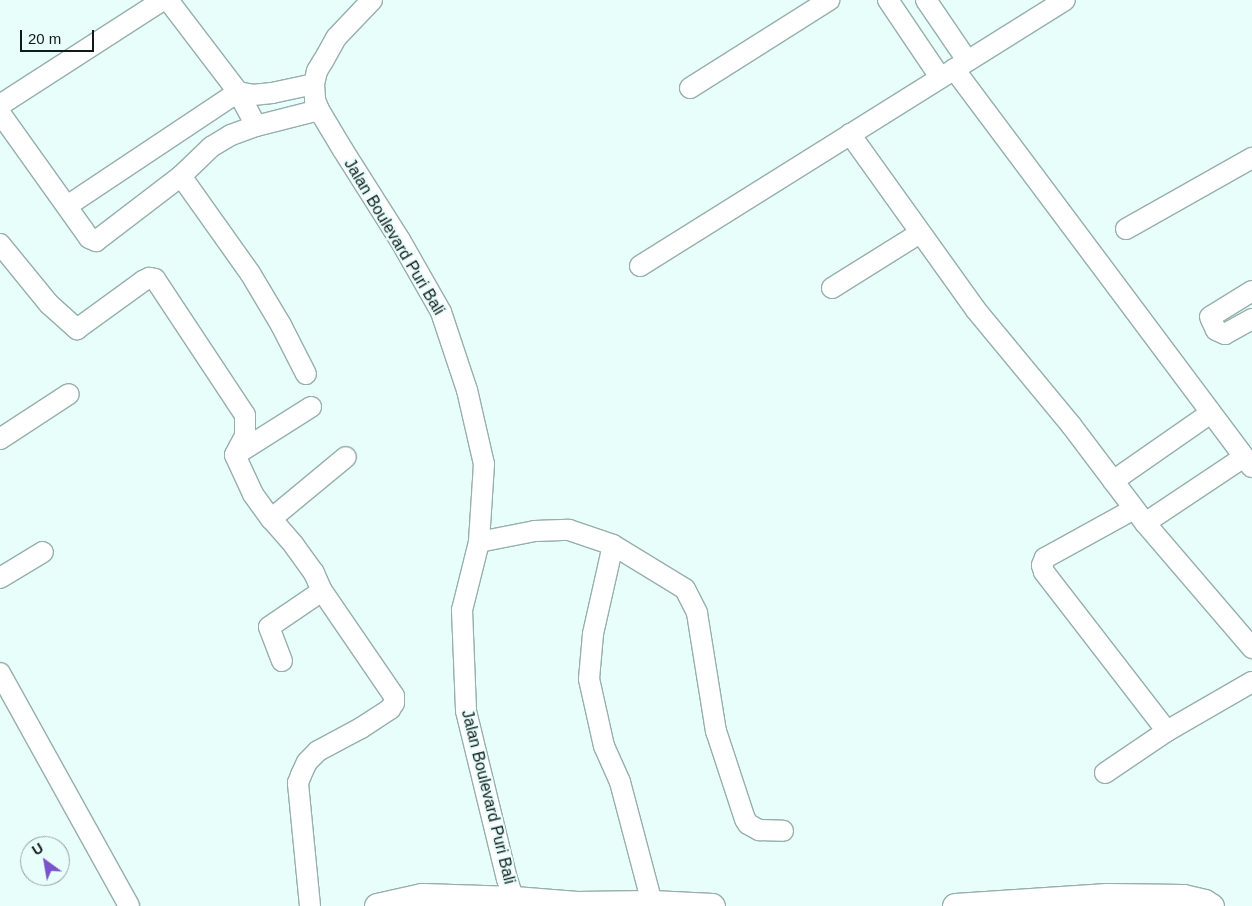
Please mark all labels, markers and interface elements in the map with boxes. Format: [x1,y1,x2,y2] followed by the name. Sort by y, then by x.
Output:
[22,20,96,52] scale bar
[28,30,61,47] text: 20 m
[340,155,448,319] street label: Jalan Boulevard Puri Bali
[457,708,519,886] street label: Jalan Boulevard Puri Bali
[20,836,70,886] north arrow
[29,840,46,859] text: U

